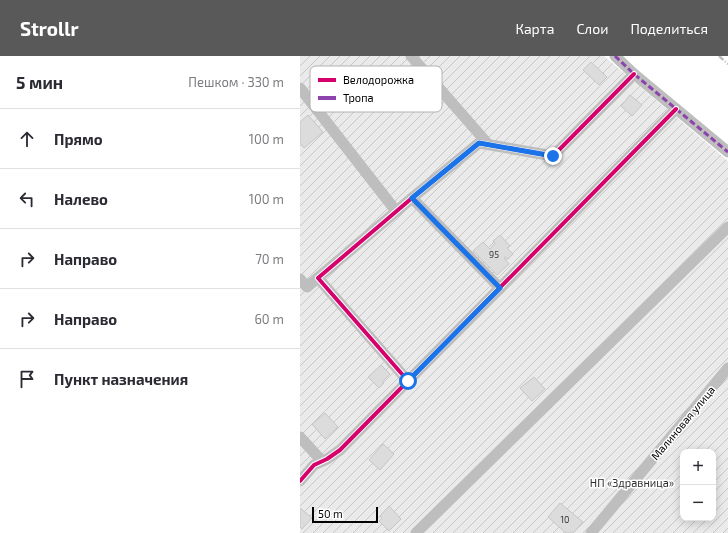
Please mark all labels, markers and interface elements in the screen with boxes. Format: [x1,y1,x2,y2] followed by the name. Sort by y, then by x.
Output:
[20,17,79,40] text: Strollr
[515,20,554,37] text: Карта
[576,20,608,37] text: Слои
[630,20,708,37] text: Поделиться
[310,66,442,112] legend
[16,72,63,92] text: 5 мин
[343,73,414,86] text: Велодорожка
[188,74,284,90] text: Пешком · 330 m
[343,91,374,104] text: Тропа
[16,128,38,150] icon: ahead
[54,130,103,148] text: Прямо
[249,131,284,147] text: 100 m
[544,147,562,165] route end
[16,188,38,210] icon: left
[54,190,108,208] text: Налево
[249,191,284,207] text: 100 m
[16,248,38,270] icon: right
[489,249,499,260] house number: 95
[54,250,117,268] text: Направо
[255,251,284,267] text: 70 m
[16,308,38,330] icon: right
[54,310,117,328] text: Направо
[254,311,284,327] text: 60 m
[16,368,38,390] icon: arrive
[54,370,188,388] text: Пункт назначения
[399,372,417,390] route start
[648,383,718,463] street label: Малиновая улица
[680,449,716,521] map controls
[680,449,716,485] button: +
[590,476,674,489] park label: НП «Здравница»
[680,485,716,521] button: −
[312,505,378,524] scale bar
[318,507,343,520] text: 50 m
[560,514,570,525] house number: 10

